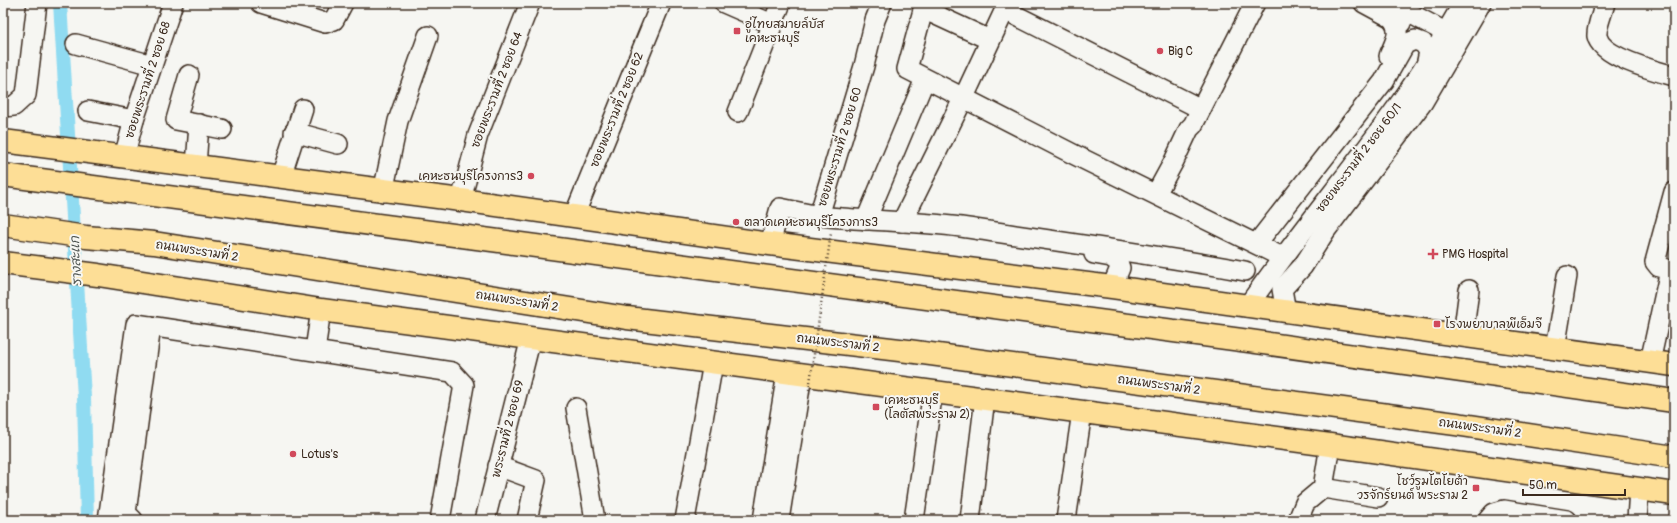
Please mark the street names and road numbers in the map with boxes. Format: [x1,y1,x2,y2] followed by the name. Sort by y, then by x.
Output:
[118,18,174,140] street label: ซอยพระรามที่ 2 ซอย 68
[464,28,526,150] street label: ซอยพระรามที่ 2 ซอย 64
[583,48,647,170] street label: ซอยพระรามที่ 2 ซอย 62
[811,84,865,209] street label: ซอยพระรามที่ 2 ซอย 60
[1310,98,1405,216] street label: ซอยพระรามที่ 2 ซอย 60/1
[155,233,240,265] street label: ถนนพระรามที่ 2
[475,283,560,315] street label: ถนนพระรามที่ 2
[796,327,881,356] street label: ถนนพระรามที่ 2
[1117,368,1202,398] street label: ถนนพระรามที่ 2
[485,378,527,479] street label: พระรามที่ 2 ซอย 69
[1438,411,1523,441] street label: ถนนพระรามที่ 2

